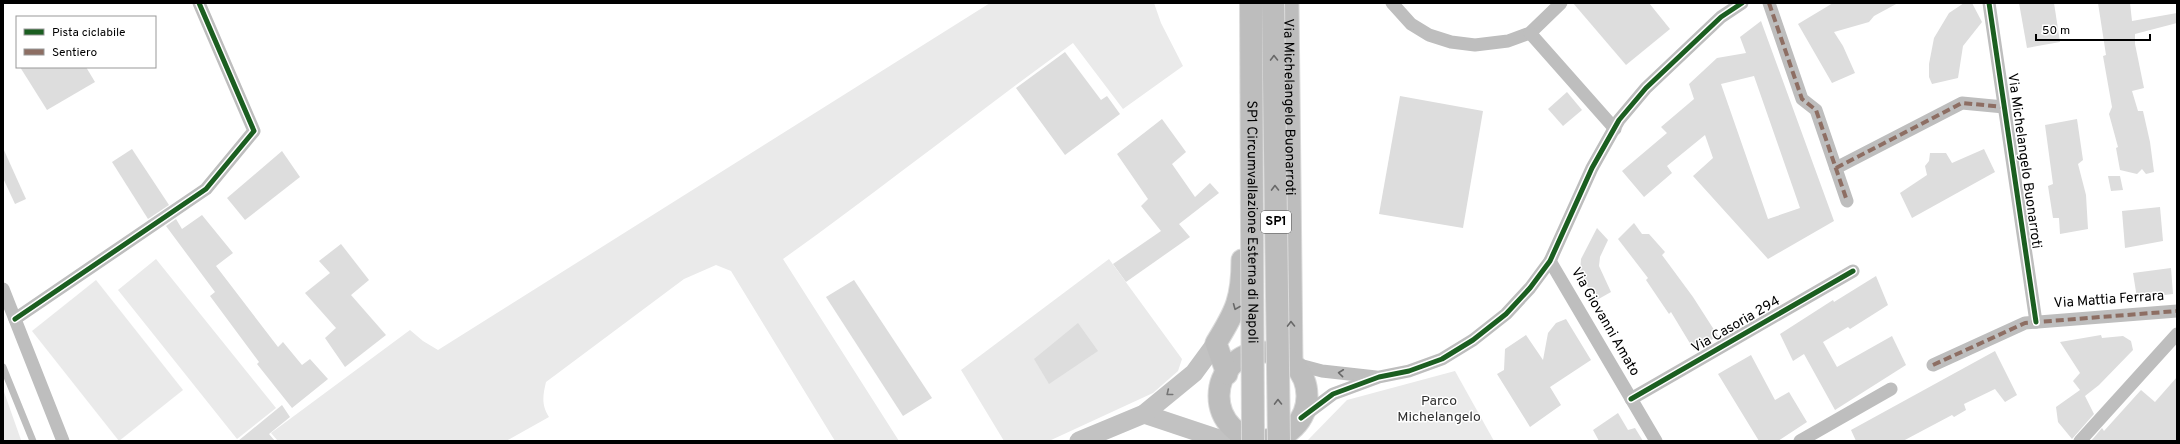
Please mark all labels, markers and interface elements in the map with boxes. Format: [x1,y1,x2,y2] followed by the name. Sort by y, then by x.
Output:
[16,16,156,68] legend
[2036,16,2150,42] scale bar
[1280,18,1299,196] street label: Via Michelangelo Buonarroti
[2042,23,2070,39] text: 50 m
[52,25,126,41] text: Pista ciclabile
[52,45,97,61] text: Sentiero
[1270,55,1278,61] one-way arrow
[2003,72,2045,250] street label: Via Michelangelo Buonarroti
[1243,101,1261,343] street label: SP1 Circumvallazione Esterna di Napoli
[1271,185,1279,191] one-way arrow
[1261,211,1291,233] road number: SP1
[1567,265,1643,379] street label: Via Giovanni Amato
[2053,288,2165,312] street label: Via Mattia Ferrara
[1689,293,1783,357] street label: Via Casoria 294
[1232,303,1240,310] one-way arrow
[1286,321,1295,327] one-way arrow
[1338,369,1344,378] one-way arrow
[1167,389,1174,396] one-way arrow
[1397,393,1481,426] park label: Parco Michelangelo
[1274,399,1282,405] one-way arrow

